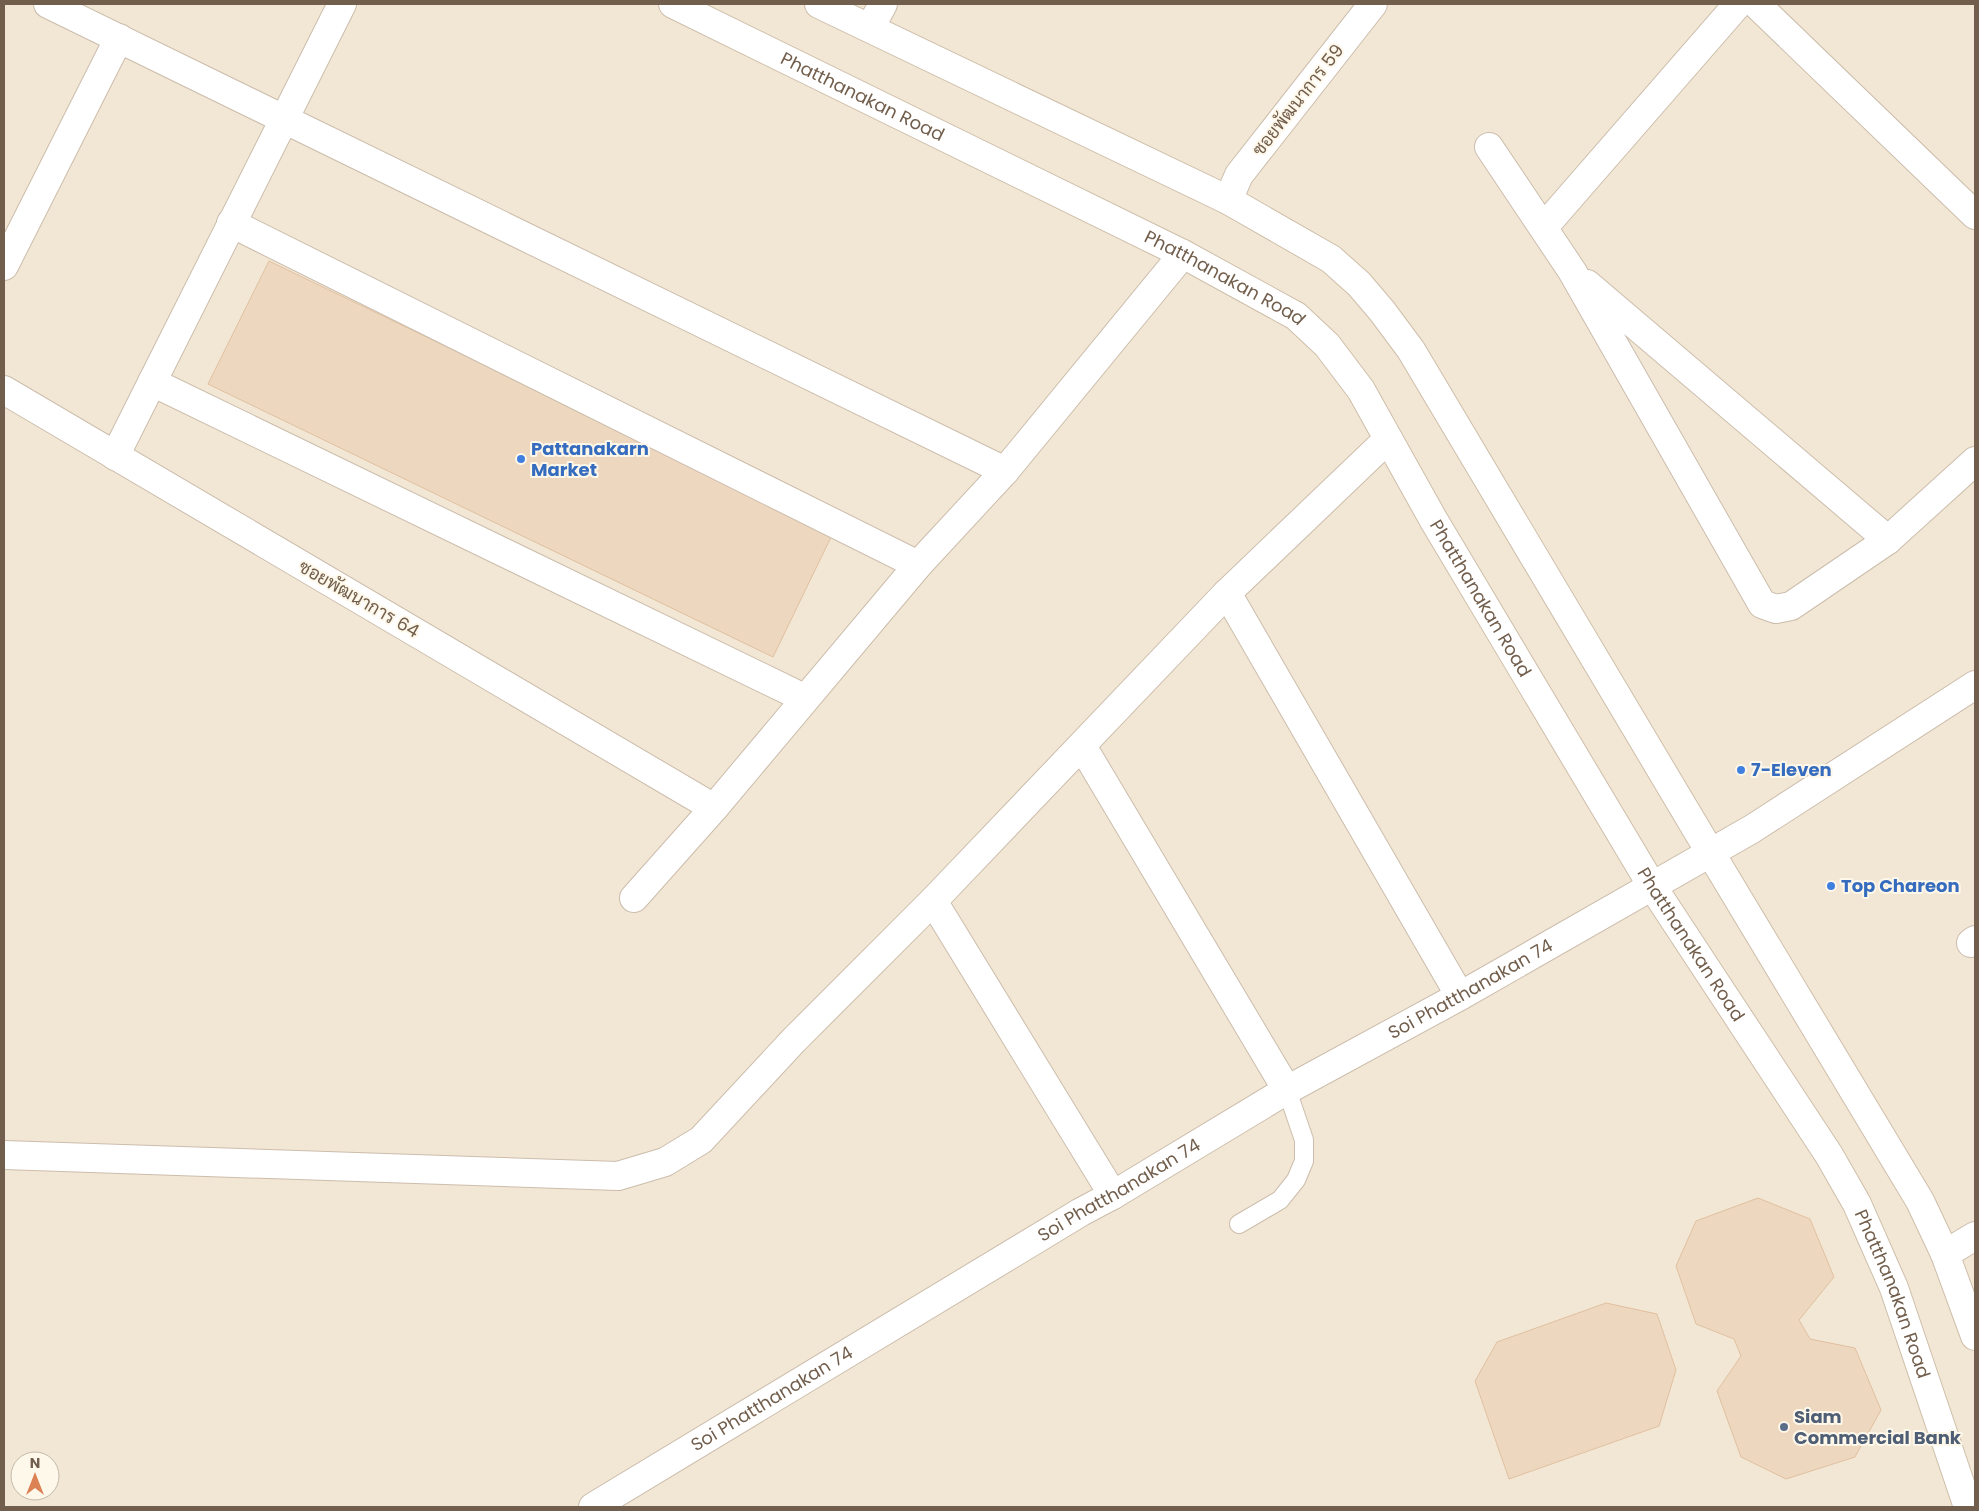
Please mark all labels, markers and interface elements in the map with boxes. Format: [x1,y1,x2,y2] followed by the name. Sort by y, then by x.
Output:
[1246,39,1349,161] street label: ซอยพัฒนาการ 59
[777,46,949,147] street label: Phatthanakan Road
[1140,224,1311,331] street label: Phatthanakan Road
[531,436,649,482] place label: Pattanakarn Market
[515,453,527,465] marker: Pattanakarn Market
[1424,515,1538,682] street label: Phatthanakan Road
[294,554,424,643] street label: ซอยพัฒนาการ 64
[1751,757,1832,782] place label: 7-Eleven
[1735,764,1747,776] marker: 7-Eleven
[1632,863,1751,1026] street label: Phatthanakan Road
[1841,873,1960,898] place label: Top Chareon
[1825,880,1837,892] marker: Top Chareon
[1383,933,1557,1045] street label: Soi Phatthanakan 74
[1033,1132,1205,1247] street label: Soi Phatthanakan 74
[1849,1205,1937,1381] street label: Phatthanakan Road
[686,1340,857,1457] street label: Soi Phatthanakan 74
[1794,1404,1962,1450] place label: Siam Commercial Bank
[1778,1421,1790,1433] marker: Siam Commercial Bank
[10,1451,60,1501] north arrow
[30,1453,40,1473] text: N

